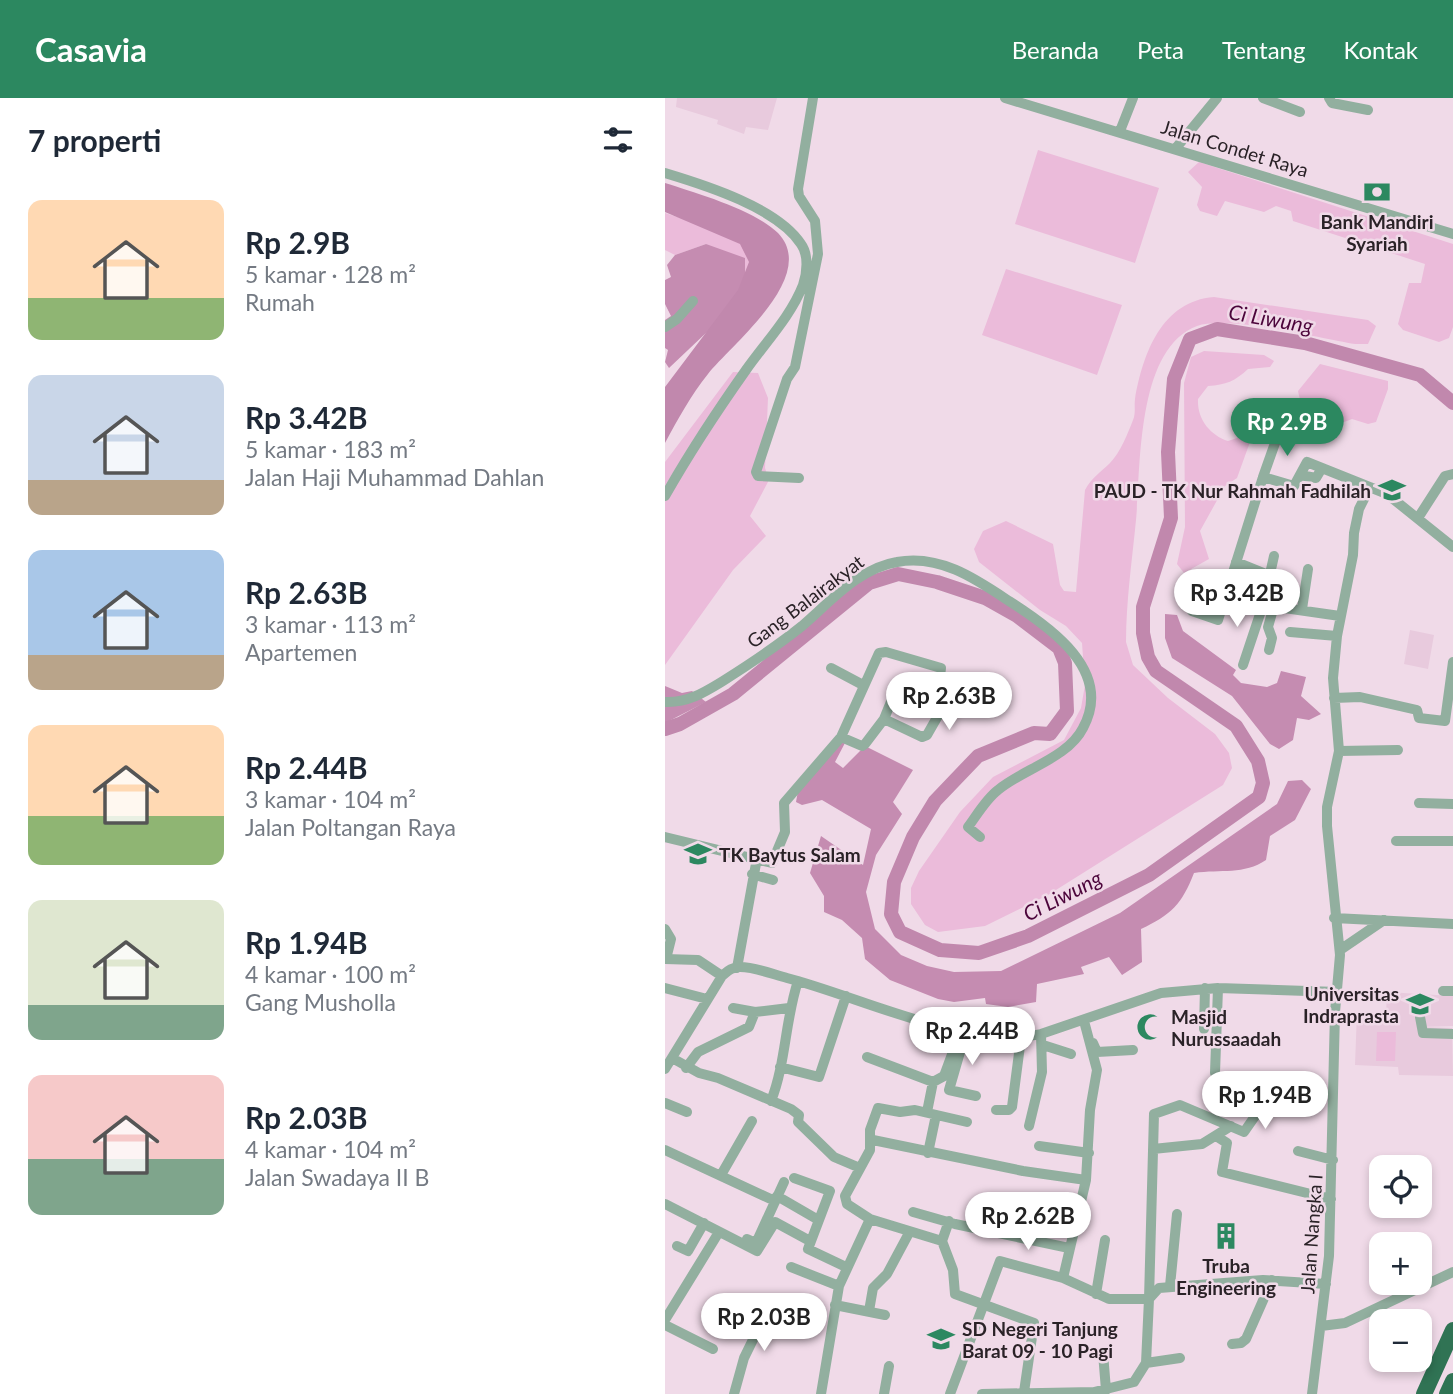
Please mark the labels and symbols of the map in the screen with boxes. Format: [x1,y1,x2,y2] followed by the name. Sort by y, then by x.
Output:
[1159,115,1311,181] street label: Jalan Condet Raya
[1362,177,1392,207] bank icon: Bank Mandiri Syariah
[1320,210,1434,255] place label: Bank Mandiri Syariah
[1227,298,1316,338] water label: Ci Liwung
[1222,398,1352,458] pin: Rp 2.9B
[1377,475,1407,505] school or university icon: PAUD - TK Nur Rahmah Fadhilah
[1094,479,1371,502] place label: PAUD - TK Nur Rahmah Fadhilah
[742,549,868,652] street label: Gang Balairakyat
[1165,570,1309,629] pin: Rp 3.42B
[877,672,1021,732] pin: Rp 2.63B
[683,839,713,869] school or university icon: TK Baytus Salam
[719,843,861,866] place label: TK Baytus Salam
[1018,864,1106,925] water label: Ci Liwung
[1303,982,1399,1027] place label: Universitas Indraprasta
[1405,989,1435,1019] school or university icon: Universitas Indraprasta
[1171,1005,1281,1050] place label: Masjid Nurussaadah
[900,1007,1044,1067] pin: Rp 2.44B
[1135,1012,1165,1042] mosque icon: Masjid Nurussaadah
[1193,1072,1337,1131] pin: Rp 1.94B
[1295,1173,1327,1295] street label: Jalan Nangka I
[956,1192,1100,1252] pin: Rp 2.62B
[1211,1221,1241,1251] building icon: Truba Engineering
[1176,1254,1276,1299] place label: Truba Engineering
[692,1294,836,1353] pin: Rp 2.03B
[962,1317,1118,1362] place label: SD Negeri Tanjung Barat 09 - 10 Pagi
[926,1324,956,1354] school or university icon: SD Negeri Tanjung Barat 09 - 10 Pagi

